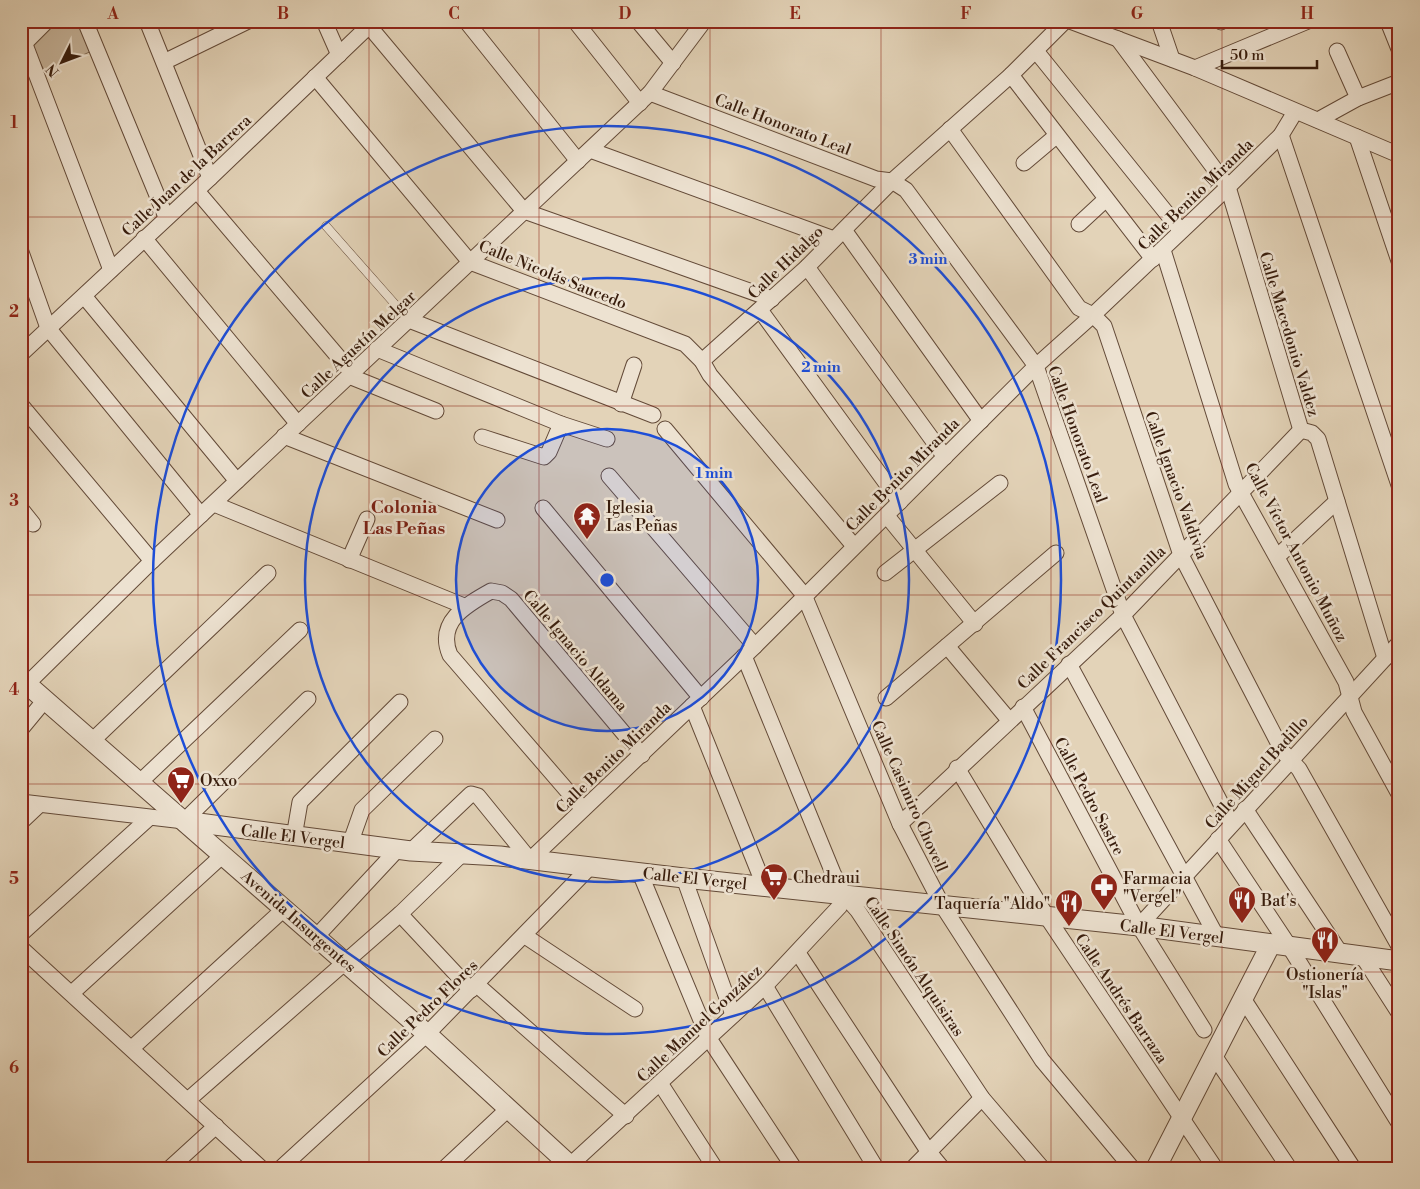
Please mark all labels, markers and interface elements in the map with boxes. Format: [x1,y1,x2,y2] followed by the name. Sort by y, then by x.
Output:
[106,4,119,24] text: A
[277,4,289,24] text: B
[448,4,460,24] text: C
[619,4,632,24] text: D
[789,4,801,24] text: E
[960,4,972,24] text: F
[1131,4,1144,24] text: G
[1300,4,1314,24] text: H
[38,38,88,88] north arrow
[1222,38,1318,70] scale bar
[1230,46,1264,65] text: 50 m
[43,60,63,80] text: N
[712,90,854,160] street label: Calle Honorato Leal
[118,110,256,241] street label: Calle Juan de la Barrera
[10,113,18,133] text: 1
[1134,134,1258,255] street label: Calle Benito Miranda
[744,222,828,304] street label: Calle Hidalgo
[476,236,630,314] street label: Calle Nicolás Saucedo
[1254,249,1324,419] street label: Calle Macedonio Valdez
[908,250,948,269] text: 3 min
[297,286,420,403] street label: Calle Agustín Melgar
[9,302,19,322] text: 2
[801,358,841,377] text: 2 min
[1043,363,1111,506] street label: Calle Honorato Leal
[1140,409,1212,563] street label: Calle Ignacio Valdivia
[842,413,964,536] street label: Calle Benito Miranda
[1240,459,1352,645] street label: Calle Víctor Antonio Muñoz
[695,464,733,483] text: 1 min
[9,491,19,511] text: 3
[363,496,445,540] district label: Colonia Las Peñas
[606,498,678,536] place label: Iglesia Las Peñas
[572,501,602,540] temple icon: Iglesia Las Peñas
[1013,541,1171,694] street label: Calle Francisco Quintanilla
[598,571,616,589] centre of rings
[519,586,633,716] street label: Calle Ignacio Aldama
[9,680,20,700] text: 4
[552,697,676,818] street label: Calle Benito Miranda
[1201,712,1313,833] street label: Calle Miguel Badillo
[867,717,952,876] street label: Calle Casimiro Chovell
[1050,734,1129,859] street label: Calle Pedro Sastre
[166,765,196,804] supermarket icon: Oxxo
[200,771,237,791] place label: Oxxo
[240,821,346,853] street label: Calle El Vergel
[759,862,789,901] supermarket icon: Chedraui
[642,864,748,894] street label: Calle El Vergel
[236,866,360,977] street label: Avenida Insurgentes
[793,868,860,888] place label: Chedraui
[9,869,19,889] text: 5
[1123,869,1192,907] place label: Farmacia "Vergel"
[1089,872,1119,911] pharmacy icon: Farmacia "Vergel"
[1227,885,1257,924] restaurant icon: Bat's
[1054,888,1084,927] restaurant icon: Taquería "Aldo"
[1260,891,1297,911] place label: Bat's
[860,893,968,1040] street label: Calle Simón Alquisiras
[934,894,1050,914] place label: Taquería "Aldo"
[1119,916,1225,948] street label: Calle El Vergel
[1310,925,1340,964] restaurant icon: Ostionería "Islas"
[1070,930,1172,1068] street label: Calle Andrés Barraza
[373,956,482,1062] street label: Calle Pedro Flores
[633,961,766,1087] street label: Calle Manuel González
[1286,965,1365,1003] place label: Ostionería "Islas"
[9,1058,19,1078] text: 6

